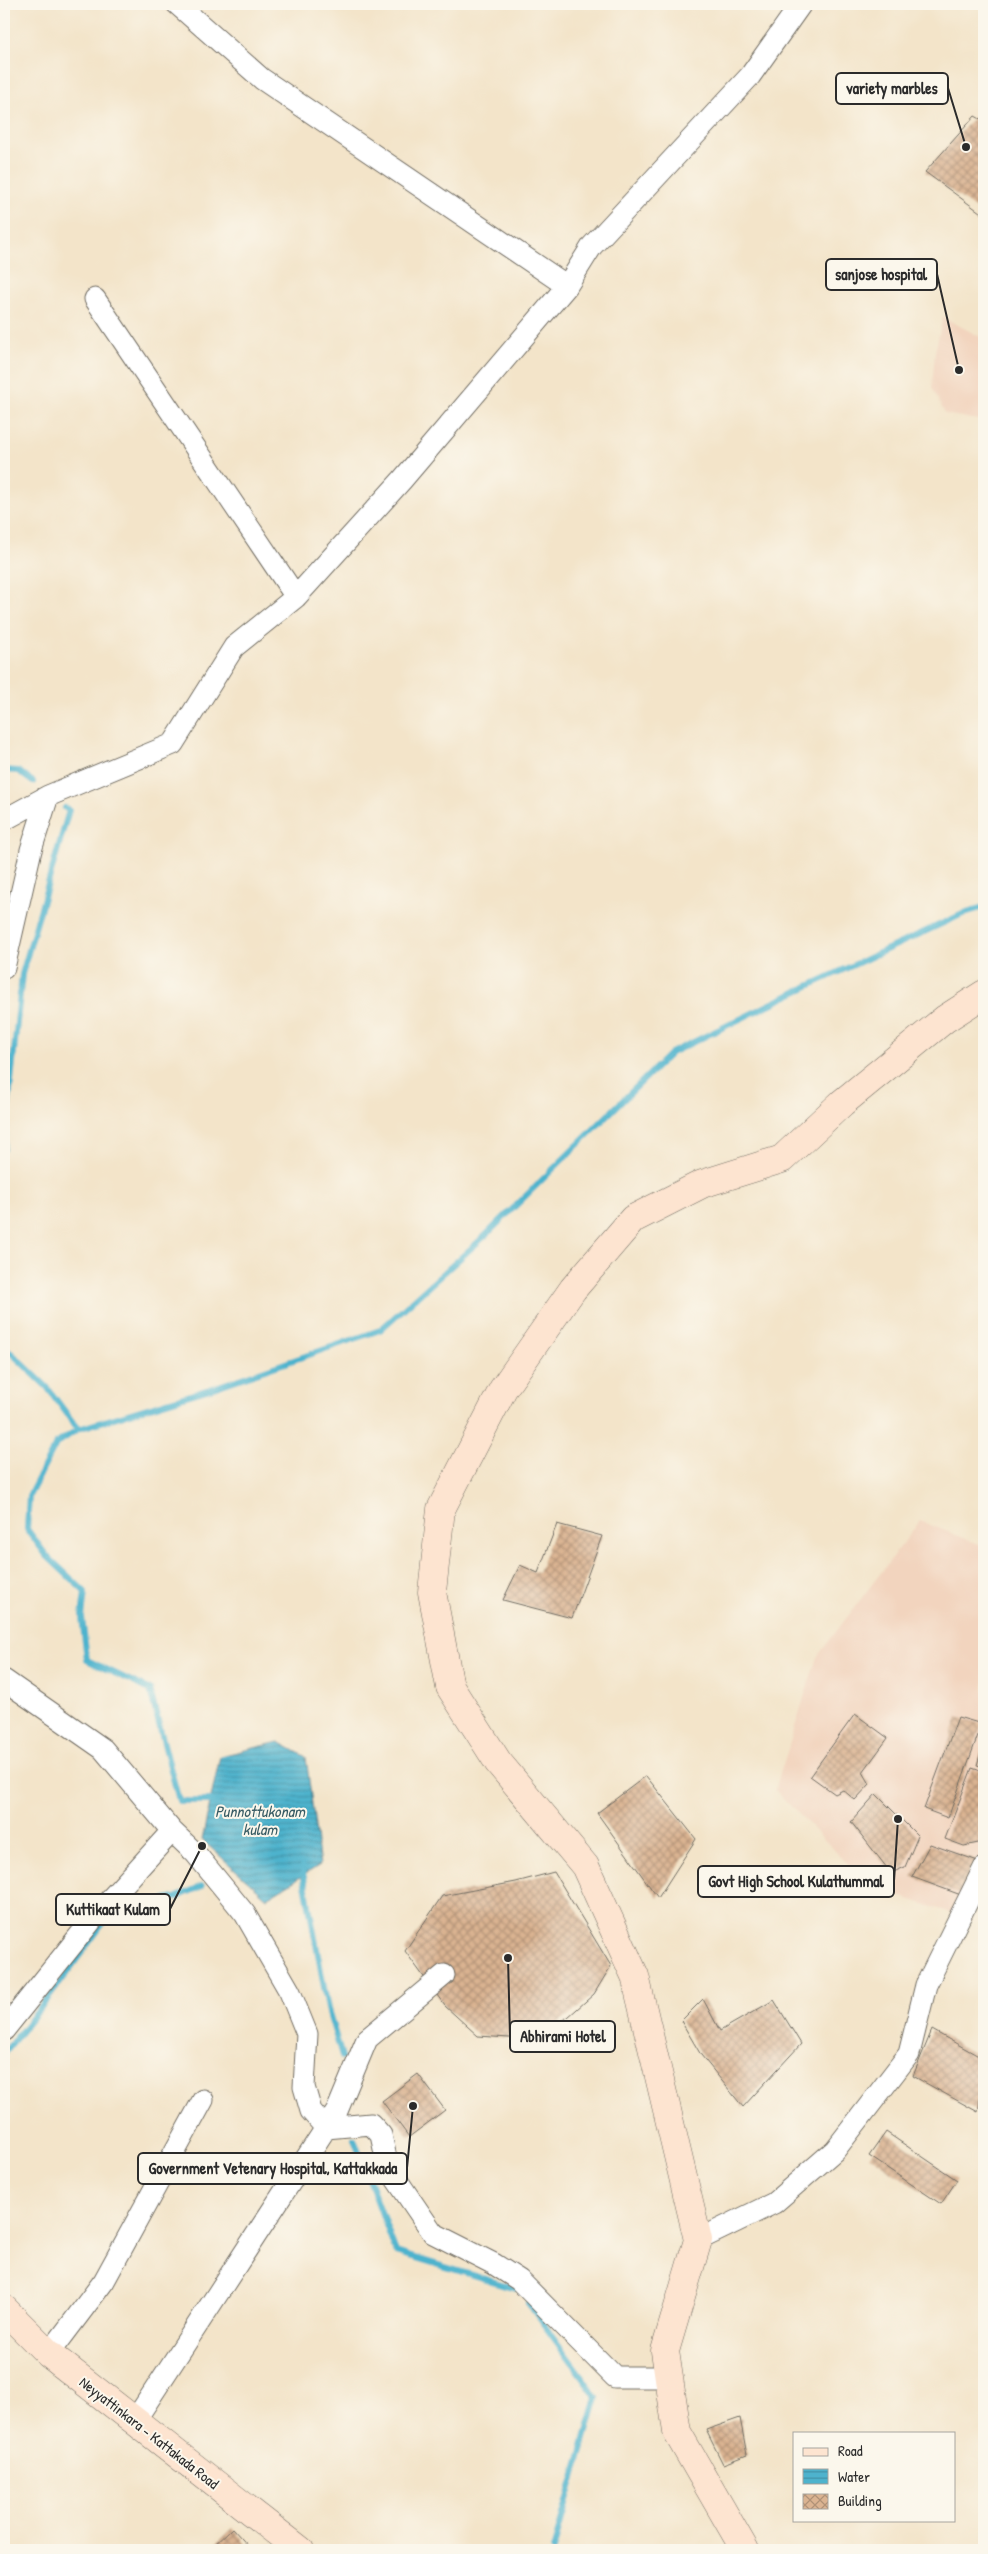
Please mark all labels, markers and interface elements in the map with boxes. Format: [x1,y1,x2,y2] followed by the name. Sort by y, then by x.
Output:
[836,73,948,104] callout: variety marbles
[845,77,939,100] text: variety marbles
[826,259,937,290] callout: sanjose hospital
[835,263,928,286] text: sanjose hospital
[215,1800,306,1840] water label: Punnottukonam kulam
[698,1866,894,1897] callout: Govt High School Kulathummal
[708,1870,885,1893] text: Govt High School Kulathummal
[56,1894,170,1925] callout: Kuttikaat Kulam
[66,1898,160,1920] text: Kuttikaat Kulam
[510,2021,615,2052] callout: Abhirami Hotel
[520,2025,606,2047] text: Abhirami Hotel
[138,2153,407,2184] callout: Government Vetenary Hospital, Kattakkada
[149,2157,398,2180] text: Government Vetenary Hospital, Kattakkada
[75,2372,223,2494] street label: Neyyattinkara - Kattakada Road
[793,2432,956,2522] legend
[838,2440,863,2461] text: Road
[838,2466,870,2487] text: Water
[838,2490,882,2511] text: Building

